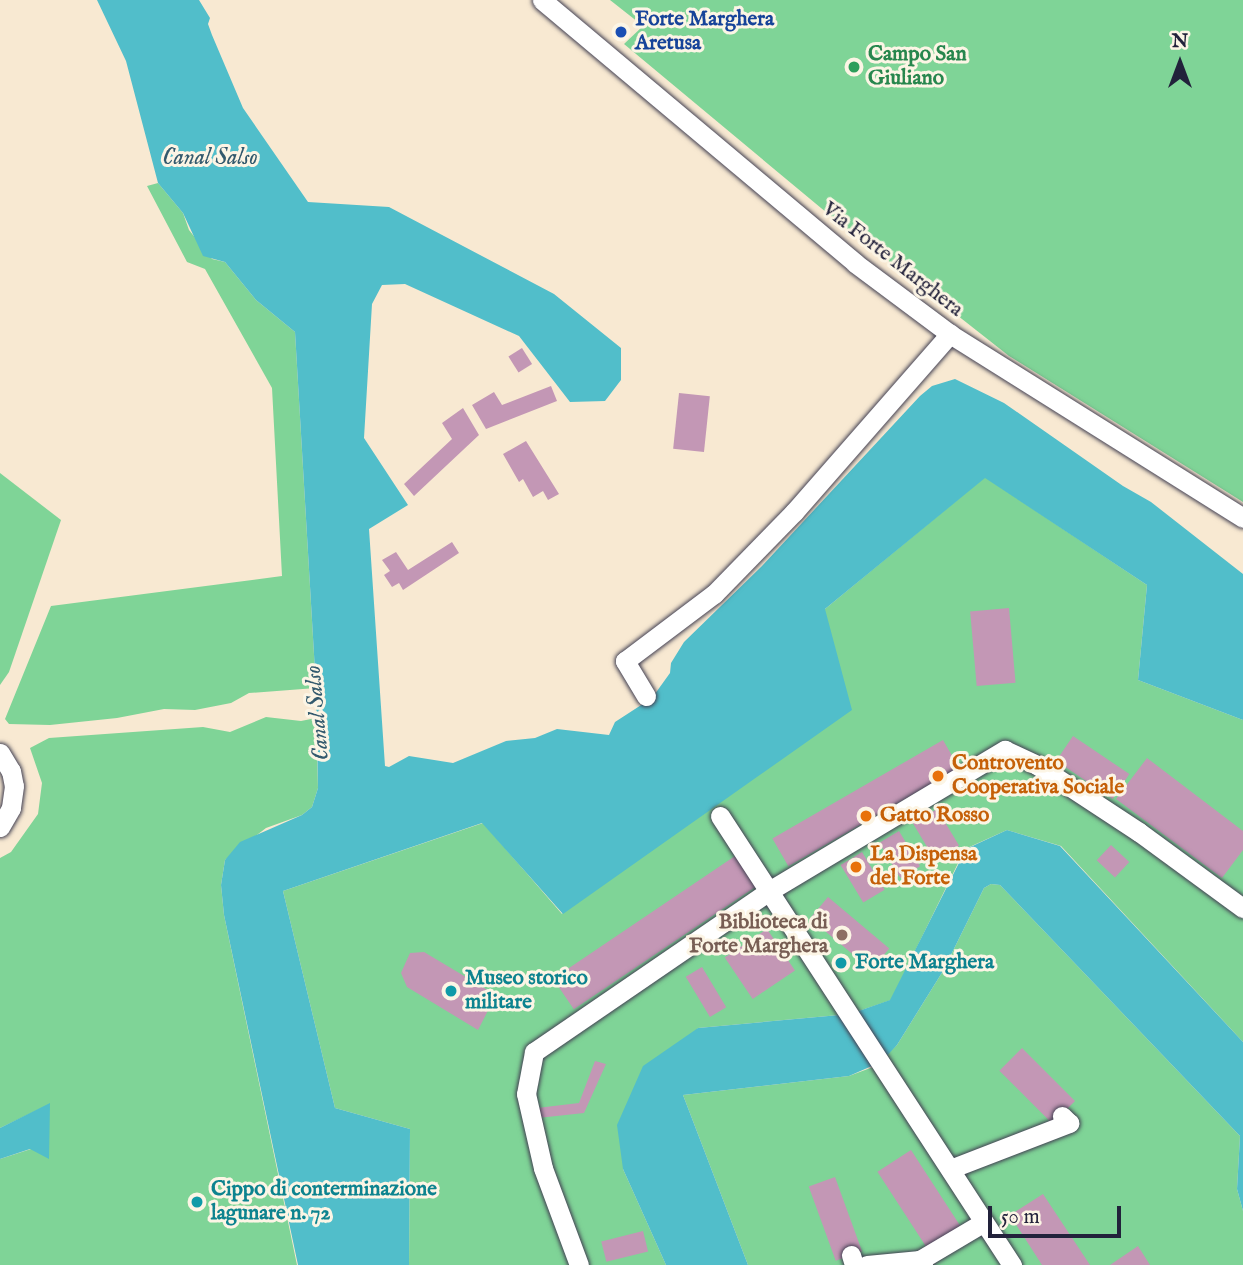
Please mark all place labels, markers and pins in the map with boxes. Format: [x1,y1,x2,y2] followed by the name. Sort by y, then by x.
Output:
[635,7,774,57] place label: Forte Marghera Aretusa
[613,24,629,40] marker: Forte Marghera Aretusa
[868,42,967,92] place label: Campo San Giuliano
[846,59,862,75] marker: Campo San Giuliano
[952,751,1124,801] place label: Controvento Cooperativa Sociale
[930,768,946,784] marker: Controvento Cooperativa Sociale
[880,803,989,829] place label: Gatto Rosso
[858,808,874,824] marker: Gatto Rosso
[870,842,977,892] place label: La Dispensa del Forte
[848,859,864,875] marker: La Dispensa del Forte
[689,910,828,960] place label: Biblioteca di Forte Marghera
[834,927,850,943] marker: Biblioteca di Forte Marghera
[855,950,994,976] place label: Forte Marghera
[833,955,849,971] marker: Forte Marghera
[465,966,588,1016] place label: Museo storico militare
[443,983,459,999] marker: Museo storico militare
[211,1177,437,1227] place label: Cippo di conterminazione lagunare n. 72
[189,1194,205,1210] marker: Cippo di conterminazione lagunare n. 72

